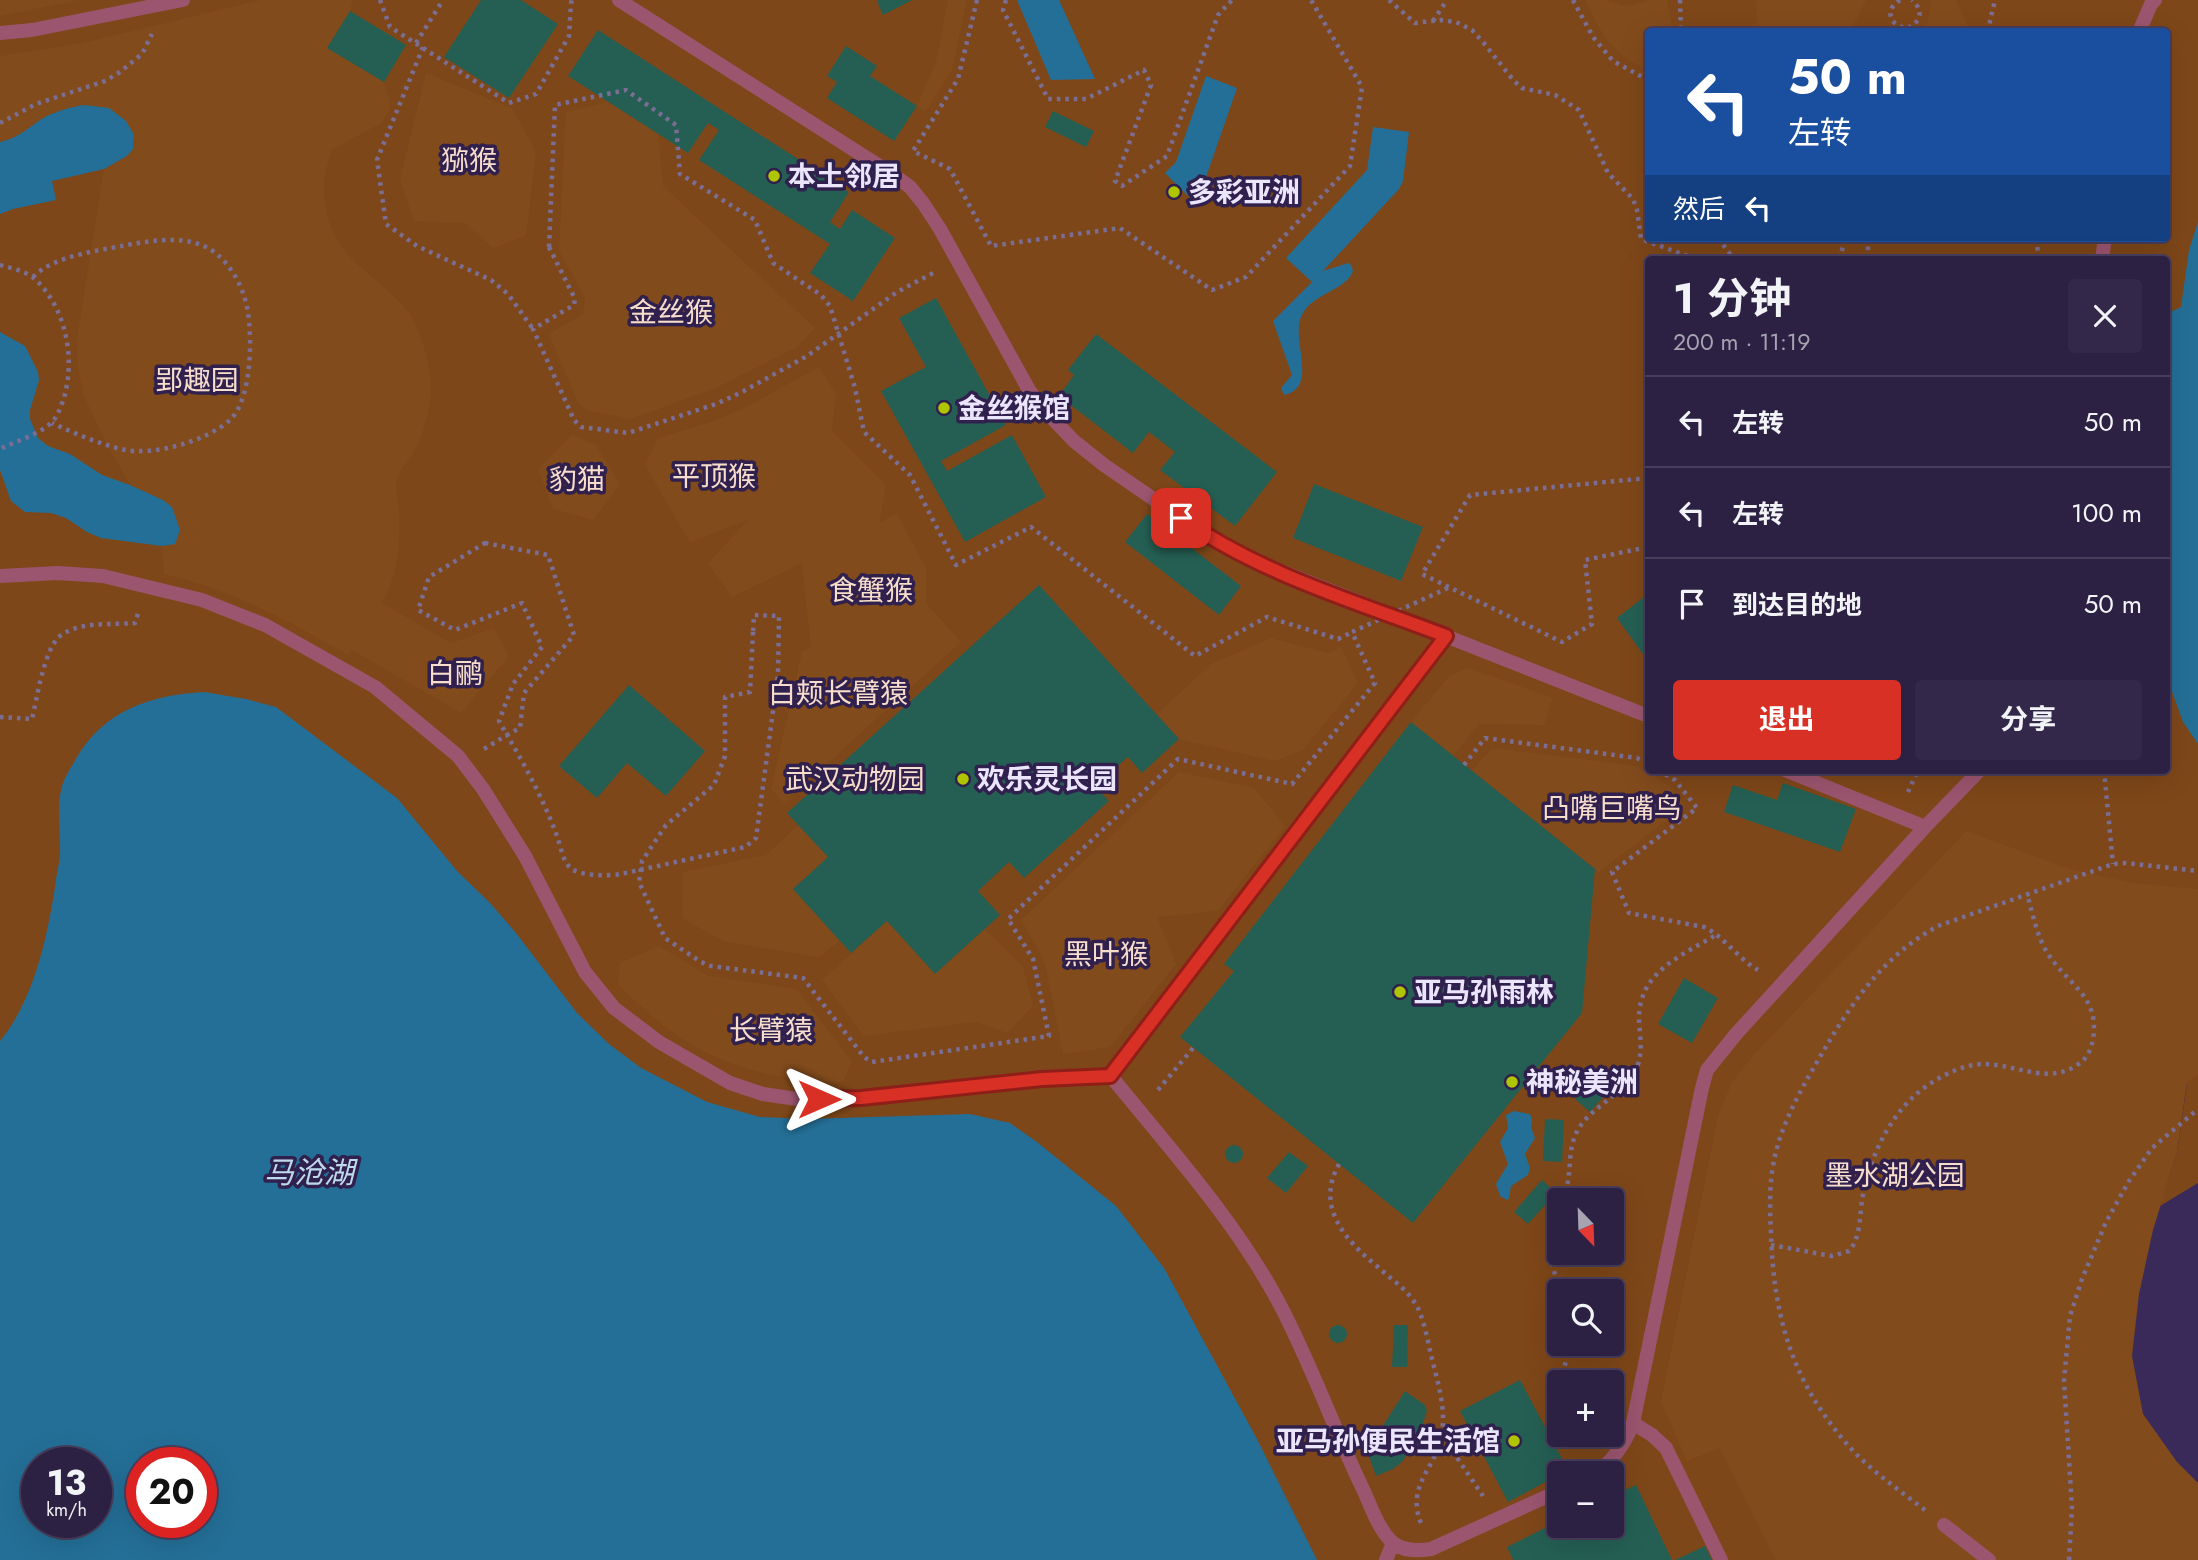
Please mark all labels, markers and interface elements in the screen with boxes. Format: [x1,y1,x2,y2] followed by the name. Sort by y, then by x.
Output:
[1788,42,1907,112] text: 50 m
[1673,56,1764,147] icon: left
[1788,110,1852,156] text: 左转
[441,140,497,181] park label: 猕猴
[788,156,900,197] place label: 本土邻居
[766,168,782,184] marker: 本土邻居
[1188,172,1300,213] place label: 多彩亚洲
[1166,184,1182,200] marker: 多彩亚洲
[1739,189,1777,227] icon: left
[1673,190,1725,228] text: 然后
[1673,268,1791,329] text: 1 分钟
[2068,279,2142,353] button: close
[629,292,713,333] park label: 金丝猴
[1673,325,1810,359] text: 200 m · 11:19
[155,360,239,401] park label: 郢趣园
[958,388,1070,429] place label: 金丝猴馆
[936,400,952,416] marker: 金丝猴馆
[1673,403,1711,441] icon: left
[2084,403,2142,441] text: 50 m
[1732,404,1784,442] text: 左转
[672,456,756,497] park label: 平顶猴
[549,459,605,500] park label: 豹猫
[1151,488,1211,548] pin
[1673,494,1711,532] icon: left
[2071,494,2142,532] text: 100 m
[1732,495,1784,533] text: 左转
[1162,499,1200,537] icon: arrive
[829,570,913,611] park label: 食蟹猴
[1673,585,1711,623] icon: arrive
[2084,585,2142,623] text: 50 m
[1732,586,1862,624] text: 到达目的地
[427,653,483,694] park label: 白鹂
[768,673,908,714] park label: 白颊长臂猿
[1673,680,1901,760] button: 退出
[1915,680,2142,760] button: 分享
[785,759,925,800] park label: 武汉动物园
[977,759,1117,800] place label: 欢乐灵长园
[955,771,971,787] marker: 欢乐灵长园
[1542,788,1682,829] park label: 凸嘴巨嘴鸟
[1064,934,1148,975] park label: 黑叶猴
[1414,972,1554,1013] place label: 亚马孙雨林
[1392,984,1408,1000] marker: 亚马孙雨林
[729,1010,813,1051] park label: 长臂猿
[782,1062,856,1136] position arrow
[1526,1062,1638,1103] place label: 神秘美洲
[1504,1074,1520,1090] marker: 神秘美洲
[264,1151,358,1194] water label: 马沧湖
[1825,1155,1965,1196] park label: 墨水湖公园
[1547,1188,1624,1265] north arrow
[1547,1188,1624,1538] map controls
[1547,1279,1624,1356] button: search
[1547,1370,1624,1447] button: +
[1276,1421,1500,1462] place label: 亚马孙便民生活馆
[1506,1433,1522,1449] marker: 亚马孙便民生活馆
[126,1447,217,1538] speed limit sign: 20
[47,1458,86,1508] text: 13
[1547,1461,1624,1538] button: −
[46,1497,87,1523] text: km/h

